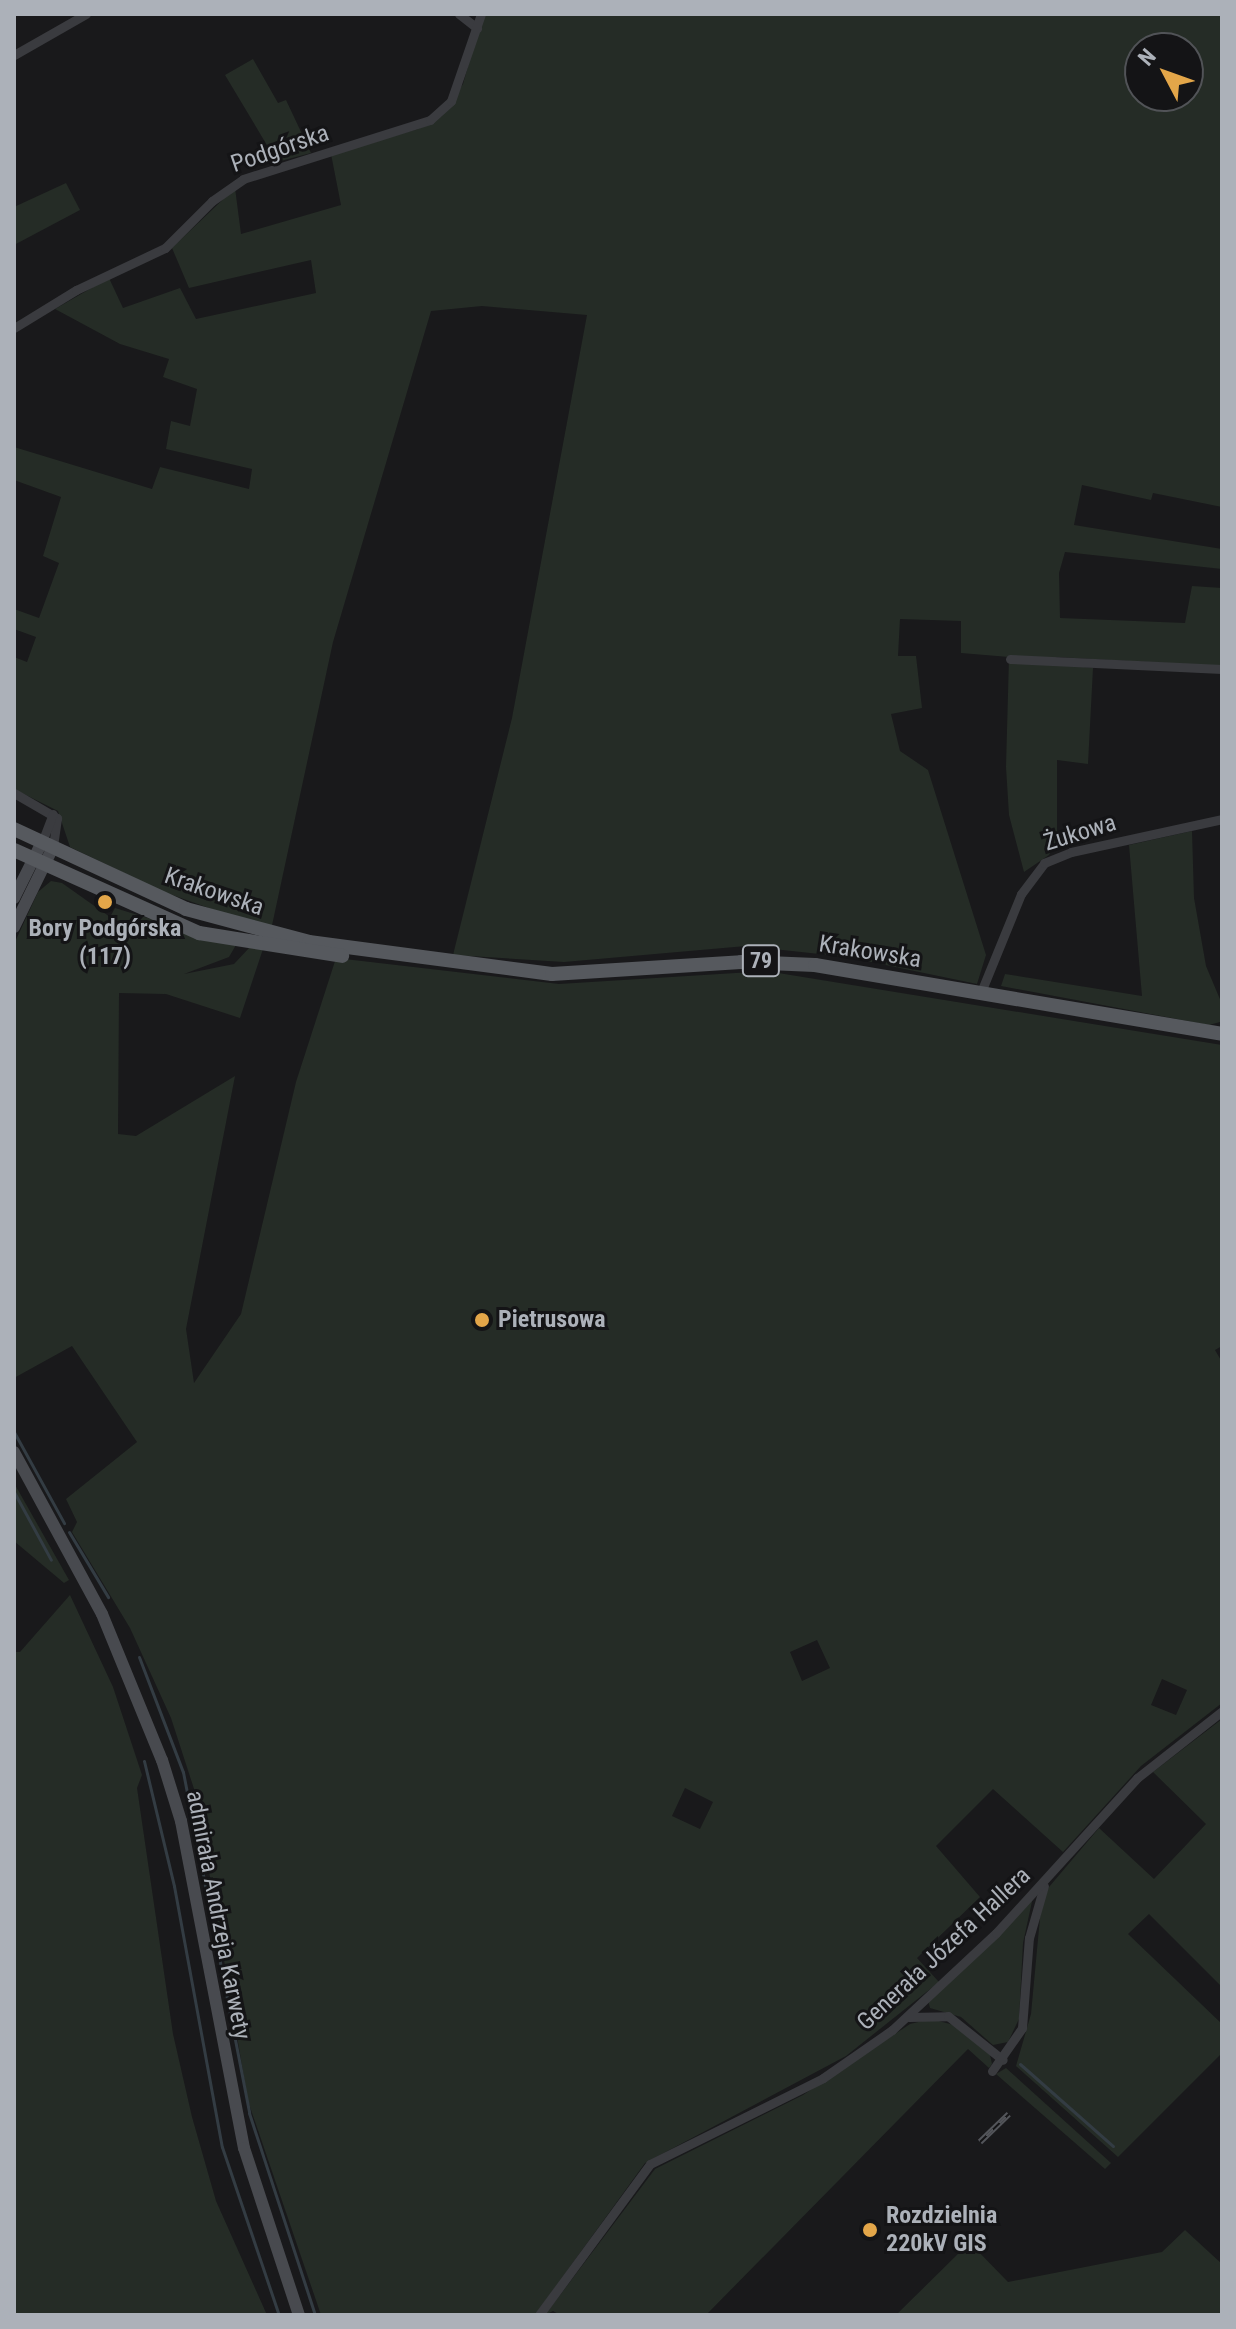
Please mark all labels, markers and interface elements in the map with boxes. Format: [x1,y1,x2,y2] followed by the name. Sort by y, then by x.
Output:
[1124,32,1204,112] north arrow
[1133,44,1161,71] text: N
[227,119,333,179] street label: Podgórska
[1040,808,1120,858] street label: Żukowa
[161,862,267,922] street label: Krakowska
[96,893,114,911] marker: Bory Podgórska (117)
[29,915,181,971] place label: Bory Podgórska (117)
[817,930,923,974] street label: Krakowska
[741,943,781,979] road number: 79
[498,1306,606,1334] place label: Pietrusowa
[473,1311,491,1329] marker: Pietrusowa
[180,1788,256,2042] street label: admirała Andrzeja Karwety
[851,1861,1037,2037] street label: Generała Józefa Hallera
[886,2202,997,2258] place label: Rozdzielnia 220kV GIS
[861,2221,879,2239] marker: Rozdzielnia 220kV GIS

